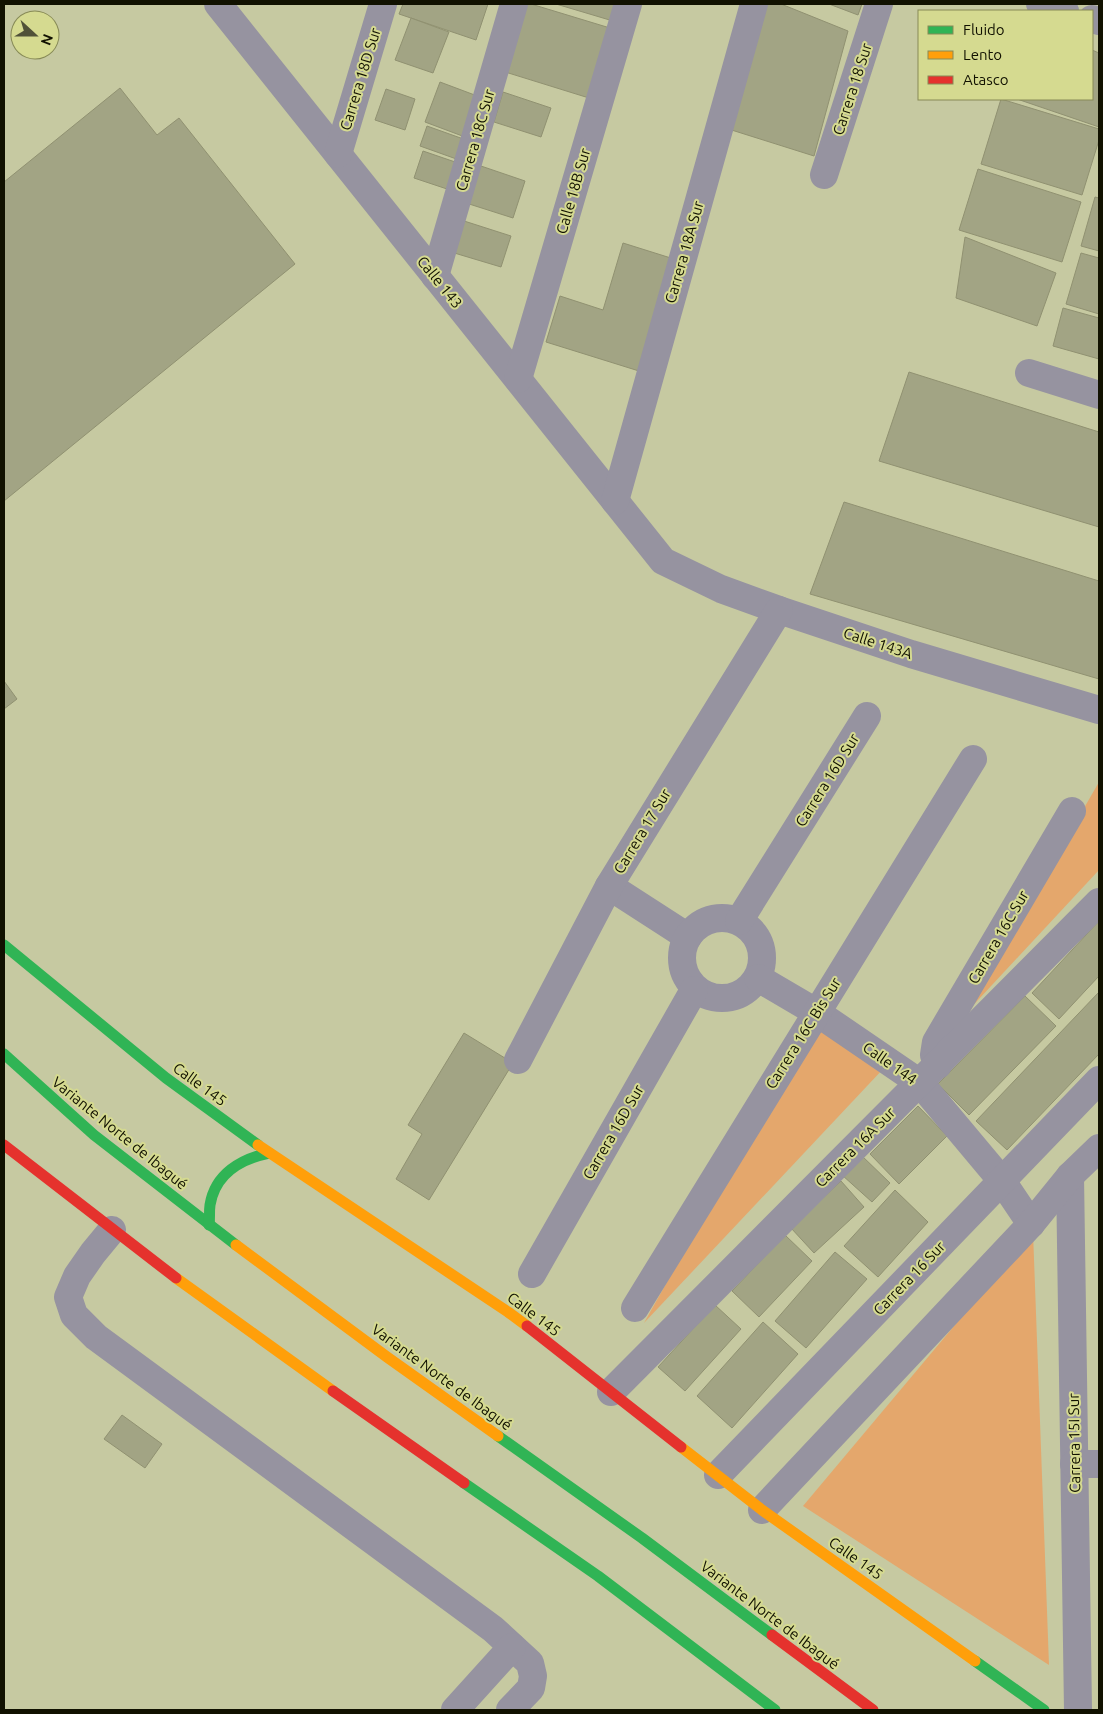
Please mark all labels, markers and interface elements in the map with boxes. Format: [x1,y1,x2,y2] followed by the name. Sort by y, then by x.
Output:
[10,10,60,60] north arrow
[918,10,1093,100] legend
[963,21,1005,38] text: Fluido
[336,25,384,132] street label: Carrera 18D Sur
[38,32,56,47] text: N
[829,41,875,137] street label: Carrera 18 Sur
[963,46,1002,63] text: Lento
[963,71,1009,88] text: Atasco
[452,87,498,193] street label: Carrera 18C Sur
[553,146,593,236] street label: Calle 18B Sur
[661,199,707,305] street label: Carrera 18A Sur
[414,253,466,311] street label: Calle 143
[841,624,915,662] street label: Calle 143A
[792,730,863,830] street label: Carrera 16D Sur
[610,785,674,876] street label: Carrera 17 Sur
[964,887,1032,987] street label: Carrera 16C Sur
[762,974,844,1092] street label: Carrera 16C Bis Sur
[860,1038,920,1088] street label: Calle 144
[170,1059,230,1109] street label: Calle 145
[49,1073,191,1193] street label: Variante Norte de Ibagué
[579,1081,647,1182] street label: Carrera 16D Sur
[812,1103,899,1190] street label: Carrera 16A Sur
[870,1237,949,1318] street label: Carrera 16 Sur
[504,1289,564,1339] street label: Calle 145
[369,1320,515,1434] street label: Variante Norte de Ibagué
[1065,1393,1083,1493] street label: Carrera 15I Sur
[826,1533,886,1583] street label: Calle 145
[697,1557,843,1673] street label: Variante Norte de Ibagué

